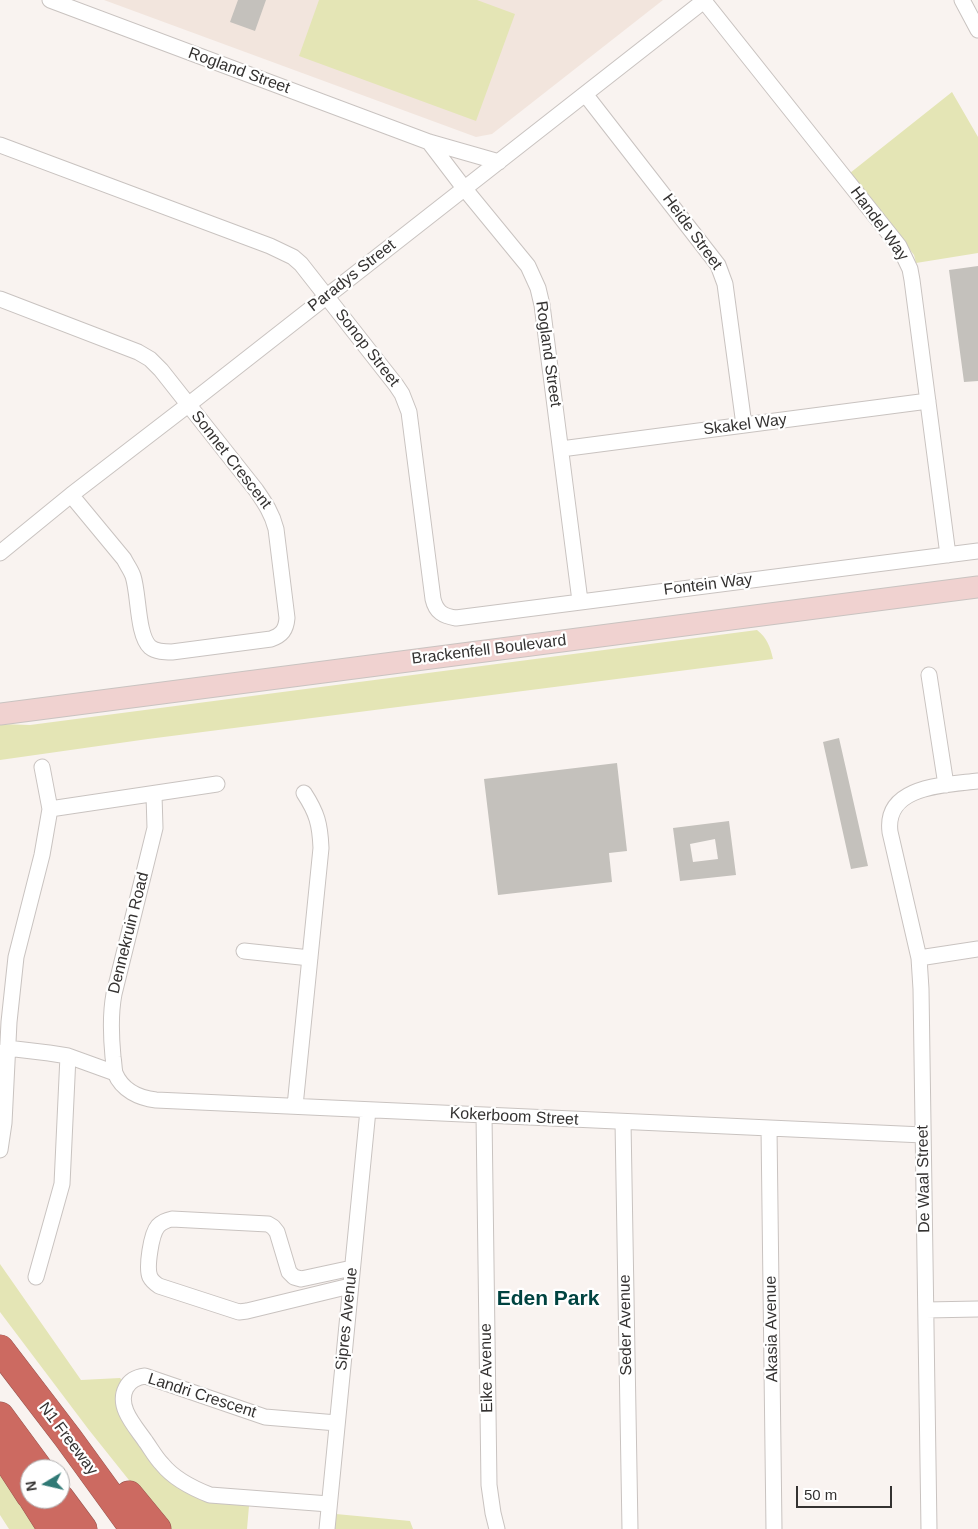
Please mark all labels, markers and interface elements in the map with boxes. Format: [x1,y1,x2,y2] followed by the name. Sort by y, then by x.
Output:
[186,44,292,98] street label: Rogland Street
[846,183,912,265] street label: Handel Way
[658,190,726,274] street label: Heide Street
[304,236,400,316] street label: Paradys Street
[531,300,565,408] street label: Rogland Street
[331,305,403,391] street label: Sonop Street
[187,407,275,513] street label: Sonnet Crescent
[702,410,788,440] street label: Skakel Way
[663,570,753,600] street label: Fontein Way
[411,631,567,669] street label: Brackenfell Boulevard
[105,870,153,996] street label: Dennekruin Road
[449,1104,579,1130] street label: Kokerboom Street
[913,1125,935,1233] street label: De Waal Street
[332,1266,362,1372] street label: Sipres Avenue
[616,1274,636,1376] street label: Seder Avenue
[761,1276,783,1382] street label: Akasia Avenue
[497,1286,599,1312] district label: Eden Park
[477,1323,497,1413] street label: Eike Avenue
[145,1369,259,1423] street label: Landri Crescent
[34,1399,102,1479] street label: N1 Freeway
[20,1459,70,1509] north arrow
[798,1476,894,1508] scale bar
[22,1480,40,1492] text: N
[804,1486,837,1503] text: 50 m

